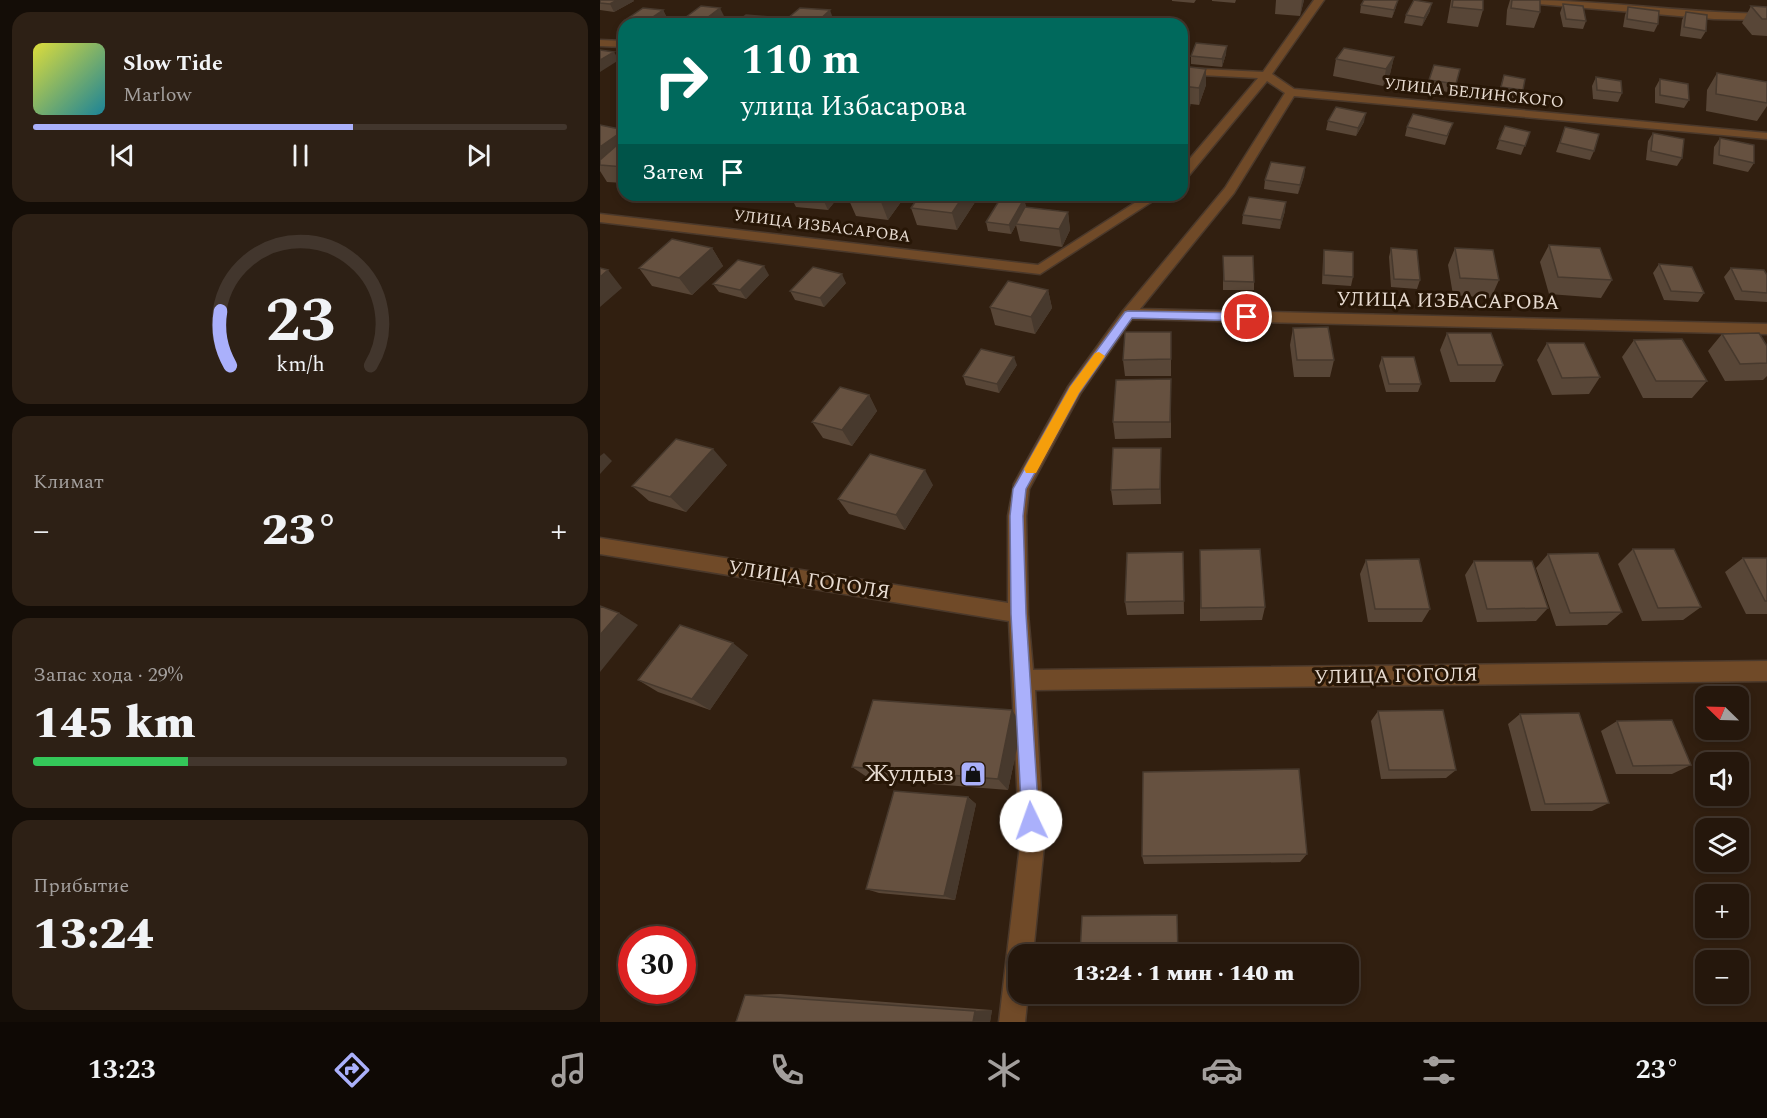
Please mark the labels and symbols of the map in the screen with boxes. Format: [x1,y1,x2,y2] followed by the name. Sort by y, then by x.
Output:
[1383,72,1565,114] street label: УЛИЦА БЕЛИНСКОГО
[732,203,912,249] street label: УЛИЦА ИЗБАСАРОВА
[1336,284,1560,318] street label: УЛИЦА ИЗБАСАРОВА
[1221,291,1272,342] pin
[726,552,892,608] street label: УЛИЦА ГОГОЛЯ
[1314,660,1478,692] street label: УЛИЦА ГОГОЛЯ
[1695,686,1749,740] north arrow
[865,756,954,792] place label: Жулдыз
[958,759,988,789] shop icon: Жулдыз
[999,789,1063,853] position arrow
[618,926,696,1004] speed limit sign: 30

